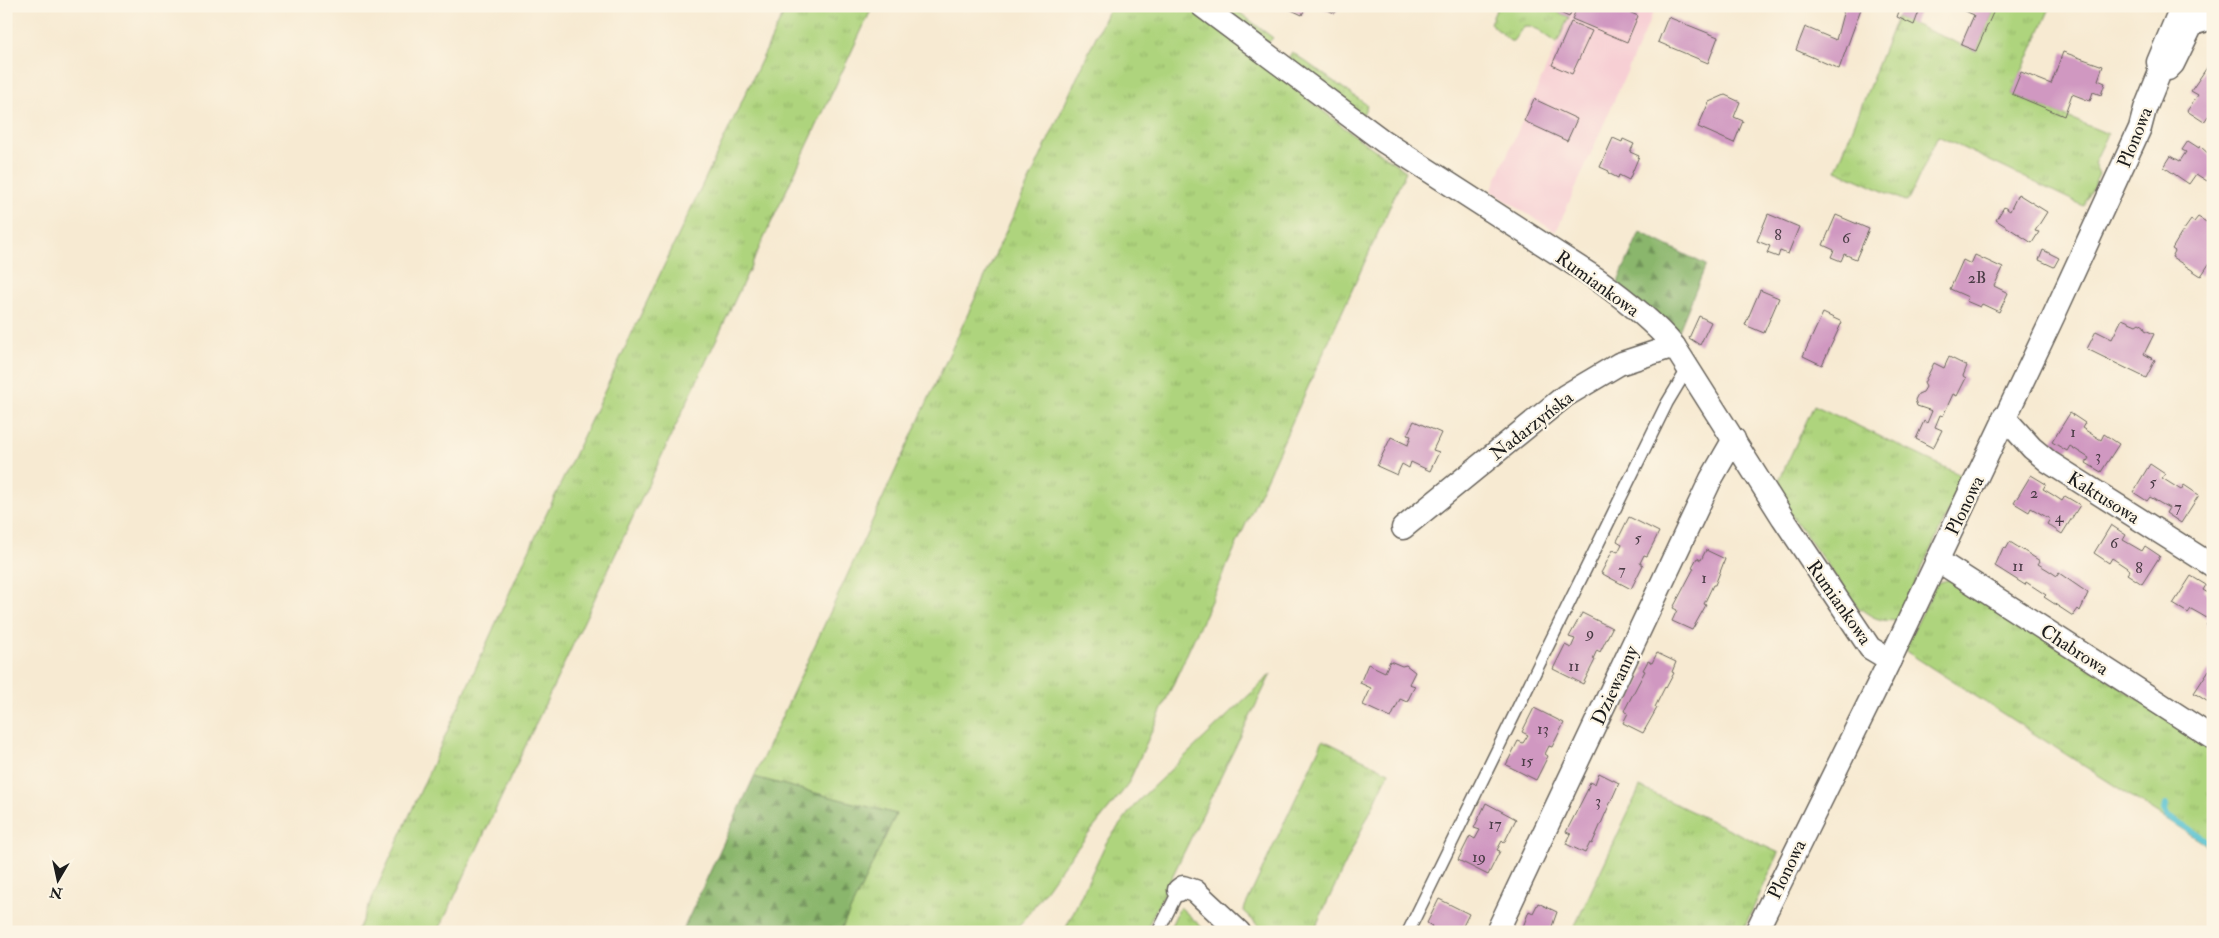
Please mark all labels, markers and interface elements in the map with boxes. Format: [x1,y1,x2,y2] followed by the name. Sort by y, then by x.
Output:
[2112,103,2158,171] street label: Plonowa
[1774,225,1782,245] house number: 8
[1842,228,1851,248] house number: 6
[1551,245,1644,322] street label: Rumiankowa
[1968,268,1986,288] house number: 2B
[1485,386,1578,466] street label: Nadarzyńska
[2070,422,2076,442] house number: 1
[2095,446,2101,466] house number: 3
[2063,466,2144,530] street label: Kaktusowa
[1940,472,1990,539] street label: Plonowa
[2149,472,2157,492] house number: 5
[2030,483,2038,503] house number: 2
[2174,497,2182,517] house number: 7
[2055,507,2065,527] house number: 4
[1634,528,1642,548] house number: 5
[2110,533,2119,553] house number: 6
[1801,556,1877,650] street label: Rumiankowa
[2012,556,2024,576] house number: 11
[2135,558,2143,578] house number: 8
[1618,560,1626,580] house number: 7
[1701,568,1707,588] house number: 1
[2036,619,2113,681] street label: Chabrowa
[1585,623,1594,643] house number: 9
[1586,641,1644,729] street label: Dziewanny
[1568,656,1580,676] house number: 11
[1537,719,1549,739] house number: 13
[1521,751,1533,771] house number: 15
[1595,791,1601,811] house number: 3
[1488,814,1502,834] house number: 17
[1762,836,1812,903] street label: Plonowa
[1472,847,1486,867] house number: 19
[32,856,82,906] north arrow
[48,883,65,902] text: N

